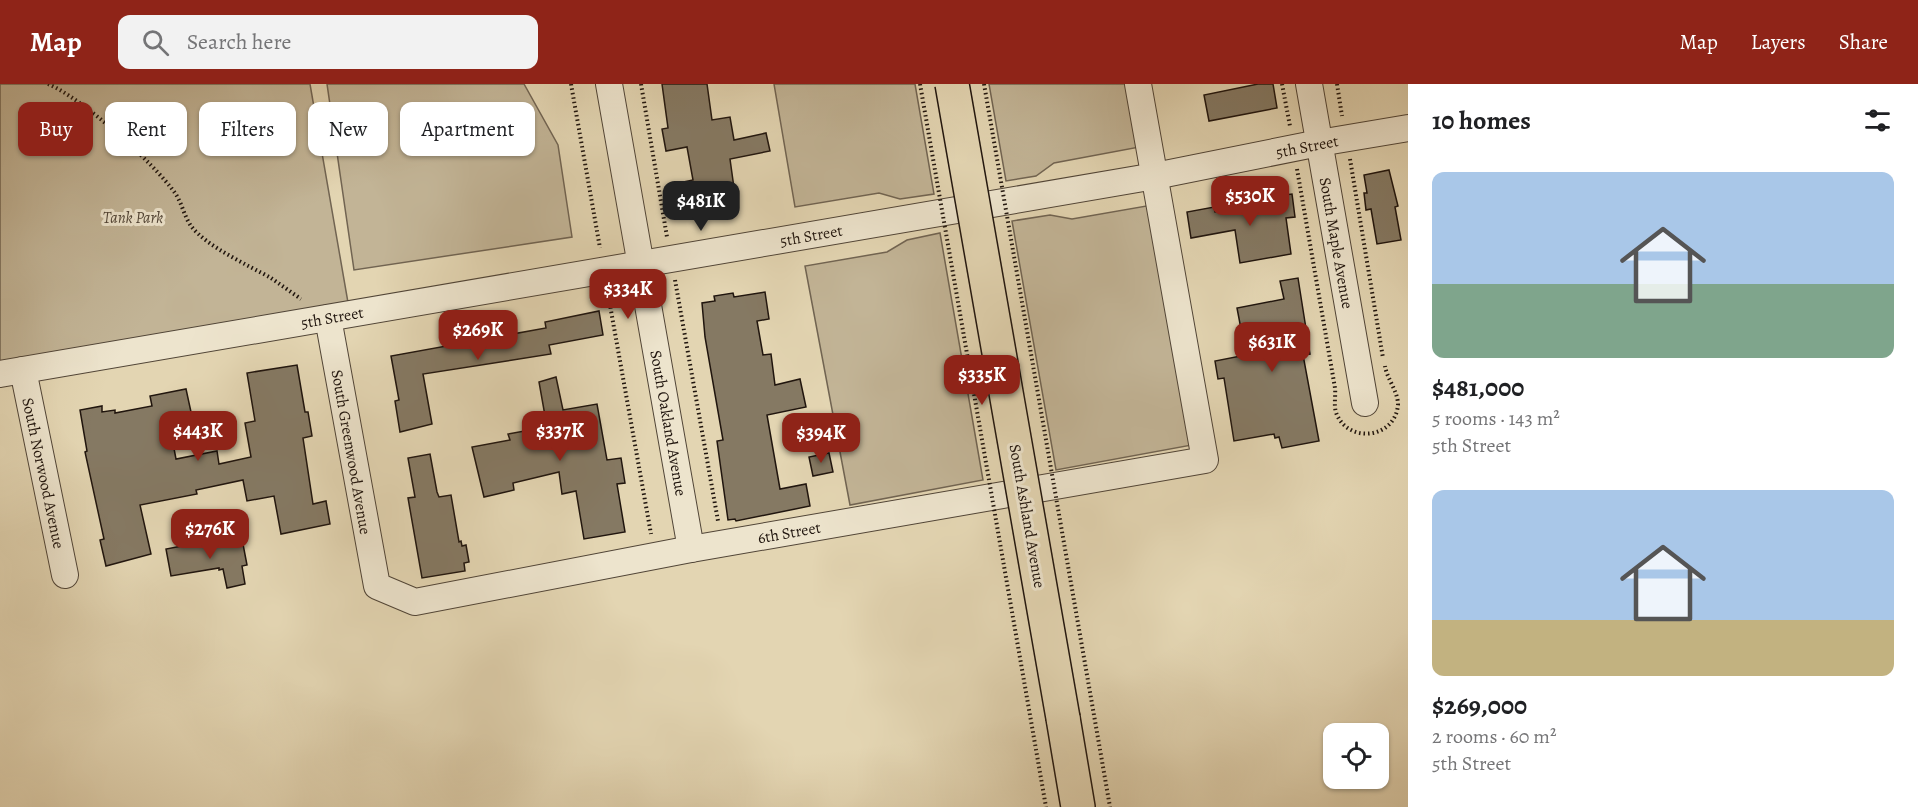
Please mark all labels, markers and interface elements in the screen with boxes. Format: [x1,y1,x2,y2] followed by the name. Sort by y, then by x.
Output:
[118,15,538,69] search box
[30,23,82,61] text: Map
[139,26,172,59] icon: search
[187,27,291,57] text: Search here
[1679,28,1718,56] text: Map
[1751,28,1806,56] text: Layers
[1839,28,1888,56] text: Share
[18,102,93,156] chip: Buy
[105,102,187,156] chip: Rent
[199,102,296,156] chip: Filters
[308,102,388,156] chip: New
[400,102,535,156] chip: Apartment
[1432,103,1531,138] text: 10 homes
[1861,104,1894,137] icon: filters
[1274,130,1340,164] street label: 5th Street
[1208,176,1292,227] pin: $530K
[1314,176,1358,311] street label: South Maple Avenue
[659,181,743,232] pin: $481K
[1225,182,1275,209] text: $530K
[677,187,725,214] text: $481K
[103,207,163,229] park label: Tank Park
[1609,211,1717,319] icon: home
[778,220,844,252] street label: 5th Street
[586,269,670,320] pin: $334K
[603,275,653,302] text: $334K
[299,302,365,334] street label: 5th Street
[436,310,520,361] pin: $269K
[453,316,503,343] text: $269K
[1230,322,1314,373] pin: $631K
[1248,328,1296,355] text: $631K
[644,348,692,498] street label: South Oakland Avenue
[940,355,1024,406] pin: $335K
[958,361,1006,388] text: $335K
[326,368,376,536] street label: South Greenwood Avenue
[1432,370,1524,405] text: $481,000
[16,396,70,551] street label: South Norwood Avenue
[1432,405,1560,432] text: 5 rooms · 143 m²
[156,411,240,462] pin: $443K
[518,411,602,462] pin: $337K
[779,413,863,464] pin: $394K
[173,417,223,444] text: $443K
[536,417,584,444] text: $337K
[796,419,846,446] text: $394K
[1432,432,1511,459] text: 5th Street
[1004,443,1050,590] street label: South Ashland Avenue
[168,509,252,560] pin: $276K
[185,515,235,542] text: $276K
[756,517,822,549] street label: 6th Street
[1609,529,1717,637] icon: home
[1432,688,1527,723] text: $269,000
[1323,723,1389,789] map controls
[1323,723,1389,789] button: locate
[1432,723,1556,750] text: 2 rooms · 60 m²
[1432,750,1511,777] text: 5th Street

